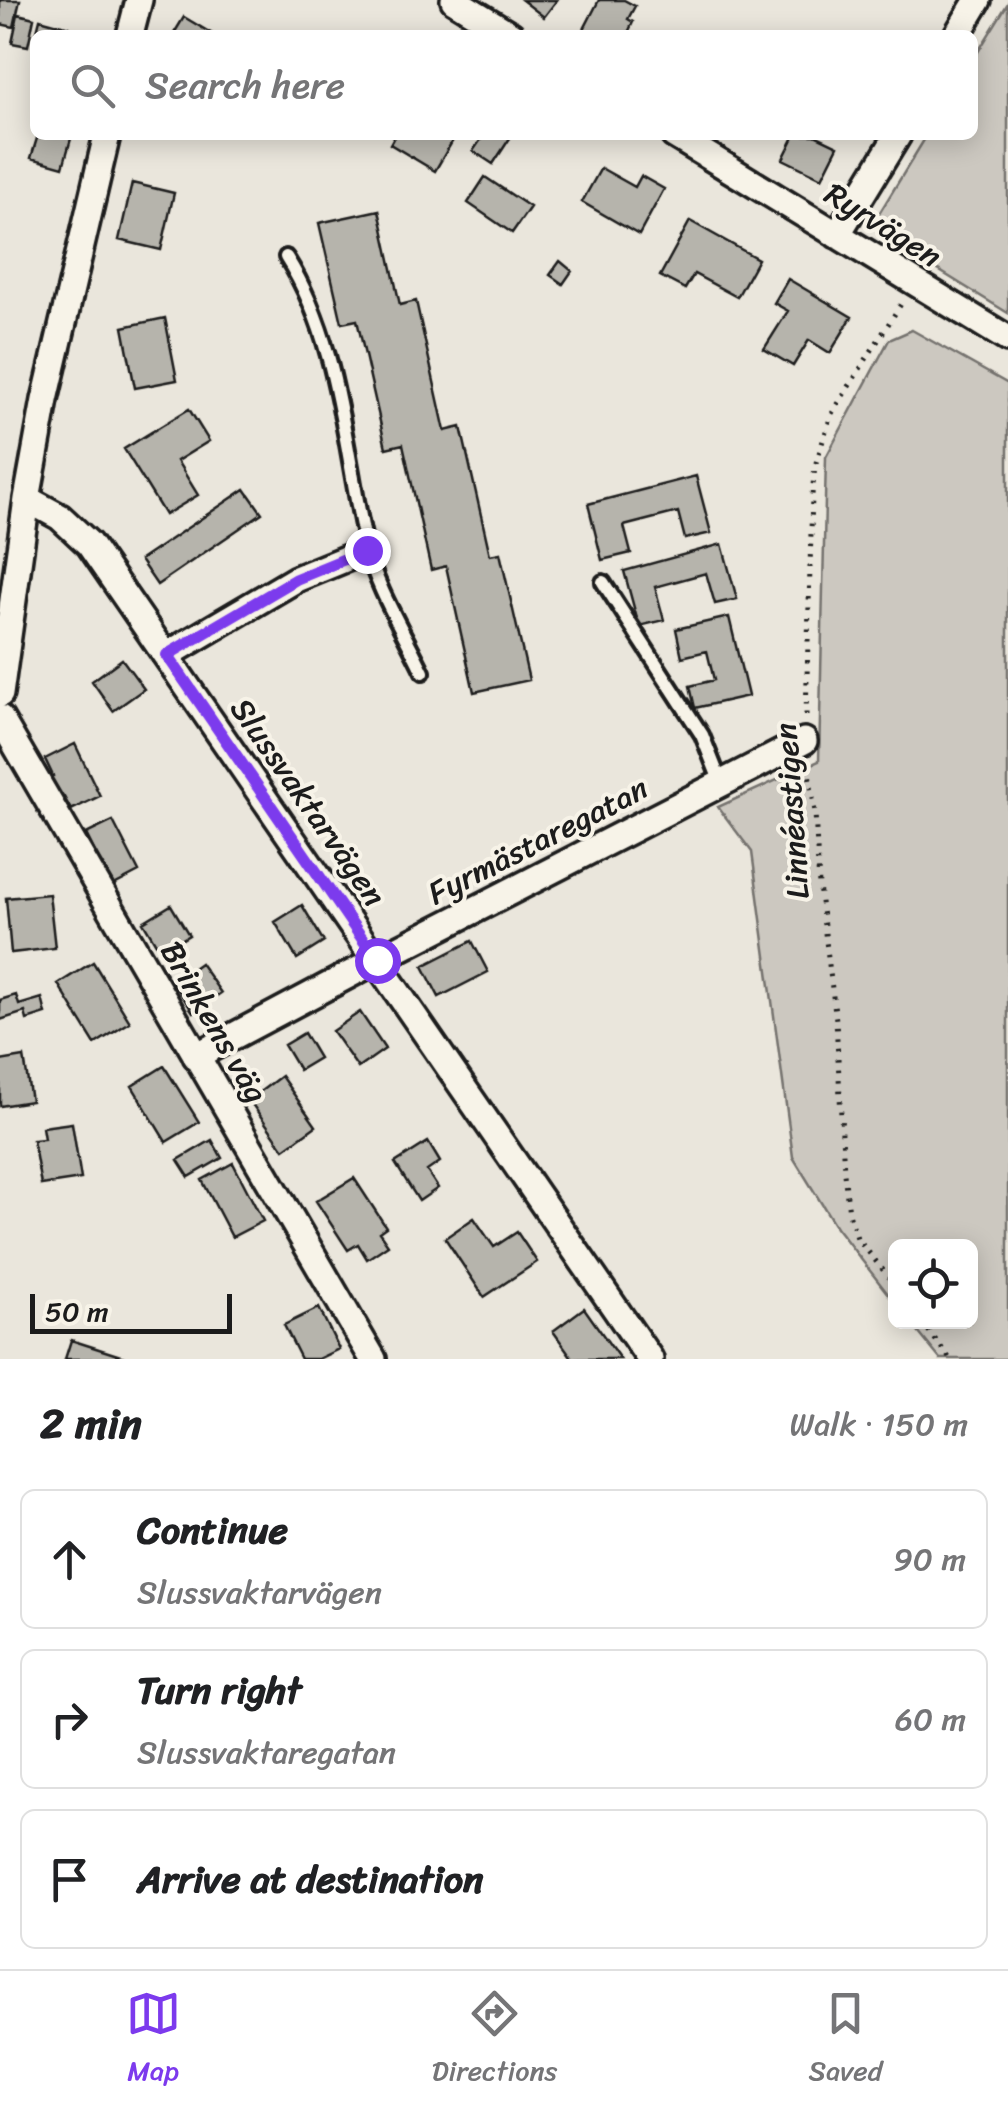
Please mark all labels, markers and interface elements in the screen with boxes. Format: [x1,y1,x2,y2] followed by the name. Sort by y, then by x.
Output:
[30,30,978,140] search box
[145,52,345,119] text: Search here
[65,58,120,113] icon: search
[813,166,953,284] street label: Ryrvägen
[345,528,391,574] route end
[214,685,402,919] street label: Slussvaktarvägen
[757,721,827,901] street label: Linnéastigen
[417,761,659,921] street label: Fyrmästaregatan
[144,930,284,1114] street label: Brinkens väg
[355,938,401,984] route start
[888,1239,978,1329] map controls
[888,1239,978,1329] button: locate
[45,1287,109,1336] text: 50 m
[30,1289,232,1334] scale bar
[40,1387,142,1461] text: 2 min
[790,1396,968,1453] text: Walk · 150 m
[137,1497,288,1564] text: Continue
[893,1531,966,1588] text: 90 m
[42,1532,97,1587] icon: ahead
[137,1564,382,1621] text: Slussvaktarvägen
[137,1657,302,1724] text: Turn right
[895,1691,966,1748] text: 60 m
[42,1692,97,1747] icon: right
[137,1724,396,1781] text: Slussvaktaregatan
[137,1846,484,1913] text: Arrive at destination
[42,1852,97,1907] icon: arrive
[126,1986,181,2095] tab: Map
[432,1986,557,2095] tab: Directions
[809,1986,882,2095] tab: Saved

